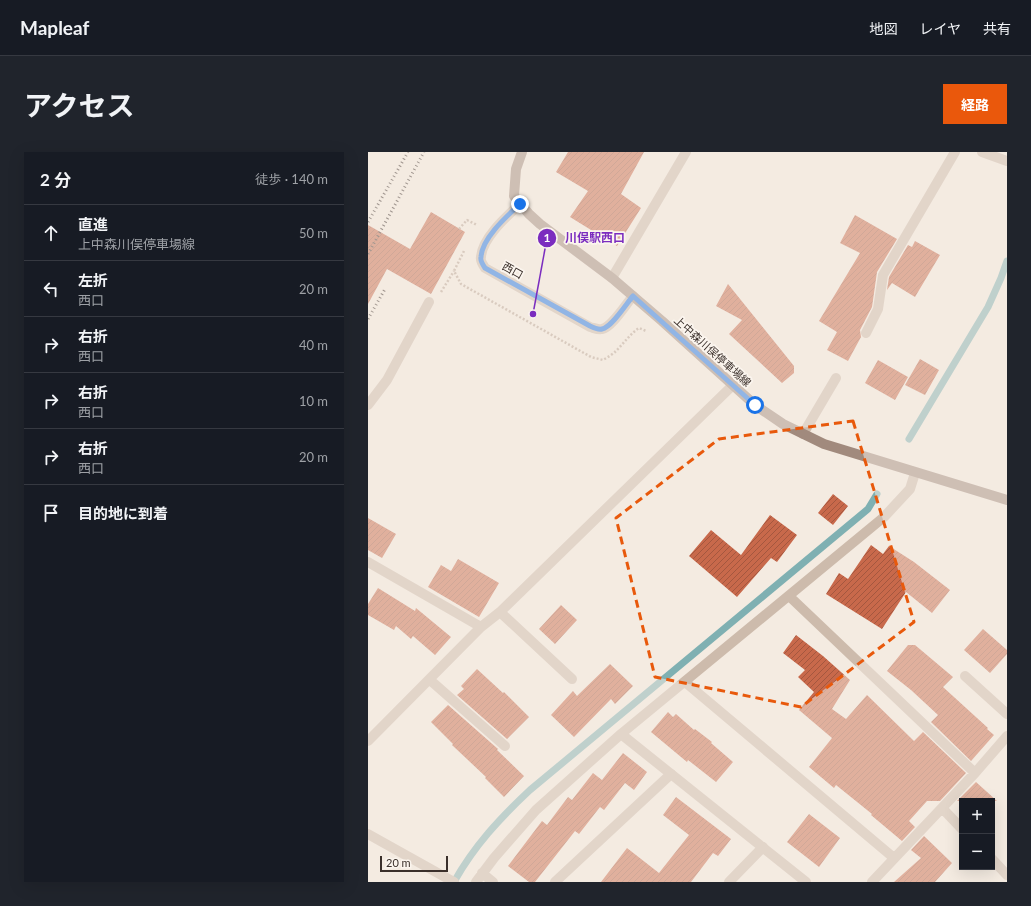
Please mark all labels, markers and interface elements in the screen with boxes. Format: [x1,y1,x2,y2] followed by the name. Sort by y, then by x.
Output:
[20,16,89,39] text: Mapleaf
[869,20,897,37] text: 地図
[919,20,961,37] text: レイヤ
[983,20,1011,37] text: 共有
[943,84,1007,124] button: 経路
[24,88,135,122] text: アクセス
[40,169,71,190] text: 2 分
[255,171,328,187] text: 徒歩 · 140 m
[511,195,529,213] route end
[78,215,108,233] text: 直進
[40,222,62,244] icon: ahead
[299,225,328,241] text: 50 m
[537,226,633,250] callout: 川俣駅西口
[544,230,551,245] text: 1
[565,230,625,245] text: 川俣駅西口
[78,236,195,252] text: 上中森川俣停車場線
[500,259,526,281] street label: 西口
[78,271,108,289] text: 左折
[40,278,62,300] icon: left
[299,281,328,297] text: 20 m
[78,292,104,308] text: 西口
[672,313,754,389] street label: 上中森川俣停車場線
[78,327,108,345] text: 右折
[40,334,62,356] icon: right
[299,337,328,353] text: 40 m
[78,348,104,364] text: 西口
[78,383,108,401] text: 右折
[40,390,62,412] icon: right
[299,393,328,409] text: 10 m
[746,396,764,414] route start
[78,404,104,420] text: 西口
[78,439,108,457] text: 右折
[40,446,62,468] icon: right
[299,449,328,465] text: 20 m
[78,460,104,476] text: 西口
[40,502,62,524] icon: arrive
[78,504,168,522] text: 目的地に到着
[959,798,995,870] map controls
[959,798,995,834] button: +
[959,834,995,870] button: −
[380,854,448,873] scale bar
[386,856,411,869] text: 20 m

